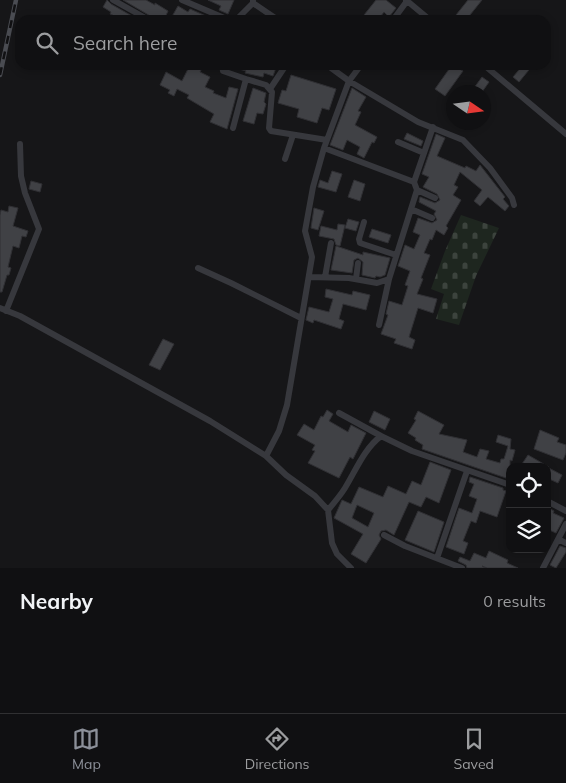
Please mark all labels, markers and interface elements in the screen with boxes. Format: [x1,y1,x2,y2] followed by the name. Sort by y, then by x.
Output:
[15,15,551,70] search box
[33,29,61,57] icon: search
[73,31,177,55] text: Search here
[446,85,491,130] north arrow
[506,463,551,553] map controls
[506,463,551,508] button: locate
[506,508,551,553] button: layers
[20,588,93,614] text: Nearby
[483,591,546,611] text: 0 results
[72,725,101,773] tab: Map
[245,725,310,773] tab: Directions
[454,725,494,773] tab: Saved

